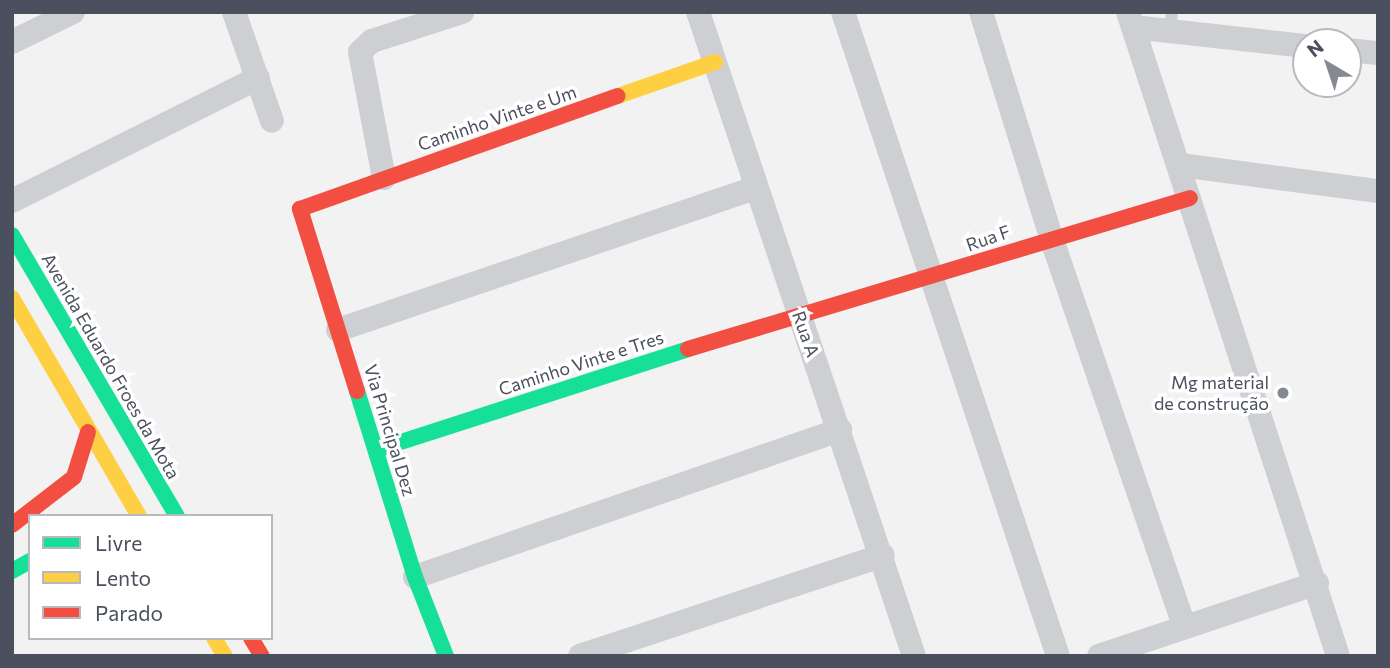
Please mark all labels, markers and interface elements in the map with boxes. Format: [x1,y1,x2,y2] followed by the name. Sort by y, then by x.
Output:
[1292,28,1362,98] north arrow
[1302,34,1328,61] text: N
[415,81,579,155] street label: Caminho Vinte e Um
[963,220,1013,256] street label: Rua F
[37,249,185,483] street label: Avenida Eduardo Froes da Mota
[788,308,824,360] street label: Rua A
[496,326,666,400] street label: Caminho Vinte e Tres
[360,362,420,498] street label: Via Principal Dez
[1154,372,1269,414] place label: Mg material de construção
[1275,385,1291,401] marker: Mg material de construção
[28,514,273,640] legend
[95,530,142,555] text: Livre
[95,565,151,590] text: Lento
[95,600,163,625] text: Parado

